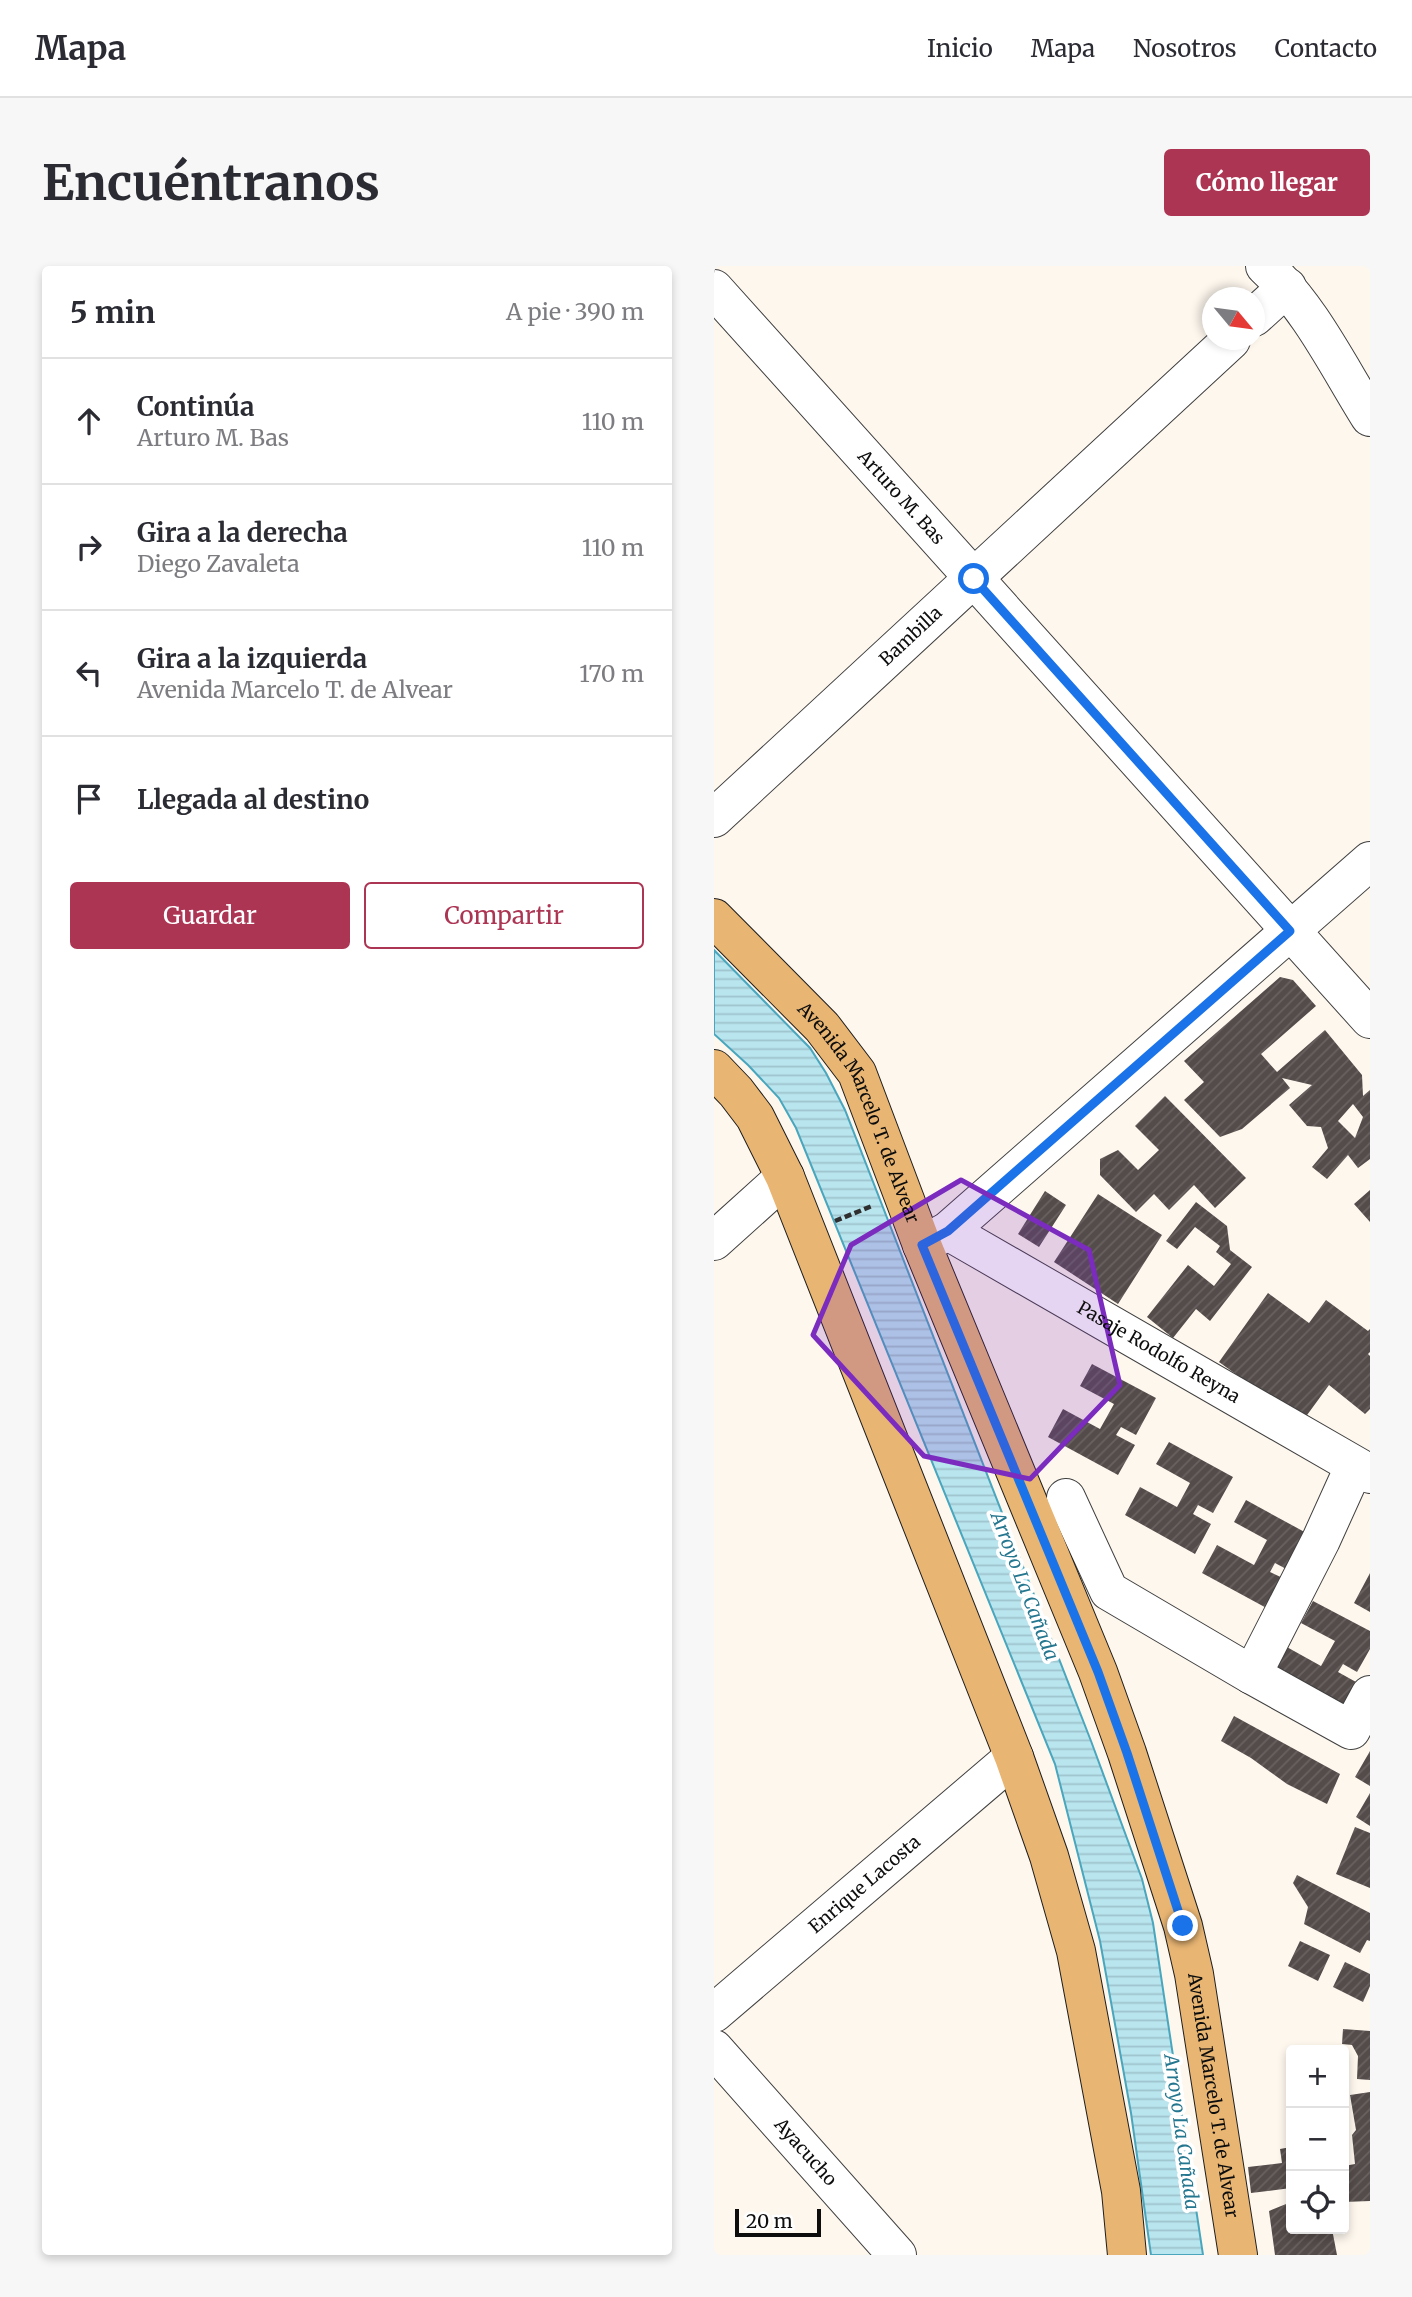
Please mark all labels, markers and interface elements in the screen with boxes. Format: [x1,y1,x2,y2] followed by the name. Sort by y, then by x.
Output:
[35,28,126,69] text: Mapa
[927,33,993,64] text: Inicio
[1031,33,1095,64] text: Mapa
[1133,33,1237,64] text: Nosotros
[1275,33,1377,64] text: Contacto
[1164,149,1370,216] button: Cómo llegar
[42,152,380,213] text: Encuéntranos
[1202,287,1265,350] north arrow
[70,293,155,331] text: 5 min
[506,297,644,326] text: A pie · 390 m
[137,390,255,423] text: Continúa
[70,402,108,440] icon: ahead
[582,407,644,436] text: 110 m
[137,423,289,452] text: Arturo M. Bas
[852,444,950,549] street label: Arturo M. Bas
[137,516,348,549] text: Gira a la derecha
[70,528,108,566] icon: right
[582,533,644,562] text: 110 m
[137,549,300,578] text: Diego Zavaleta
[958,563,989,594] route start
[874,601,947,670] street label: Bambilla
[137,642,367,675] text: Gira a la izquierda
[70,654,108,692] icon: left
[579,659,644,688] text: 170 m
[137,675,453,704] text: Avenida Marcelo T. de Alvear
[70,780,108,818] icon: arrive
[137,783,369,816] text: Llegada al destino
[70,882,350,949] button: Guardar
[364,882,644,949] button: Compartir
[792,996,925,1226] street label: Avenida Marcelo T. de Alvear
[1073,1296,1245,1408] street label: Pasaje Rodolfo Reyna
[985,1507,1064,1664] water label: Arroyo La Cañada
[804,1830,925,1938] street label: Enrique Lacosta
[1167,1910,1198,1941] route end
[1183,1970,1244,2219] street label: Avenida Marcelo T. de Alvear
[1286,2045,1349,2234] map controls
[1286,2045,1349,2108] button: +
[1159,2051,1205,2211] water label: Arroyo La Cañada
[1286,2108,1349,2171] button: −
[769,2112,842,2191] street label: Ayacucho
[1286,2171,1349,2234] button: locate
[735,2206,821,2238] scale bar
[746,2209,793,2233] text: 20 m

